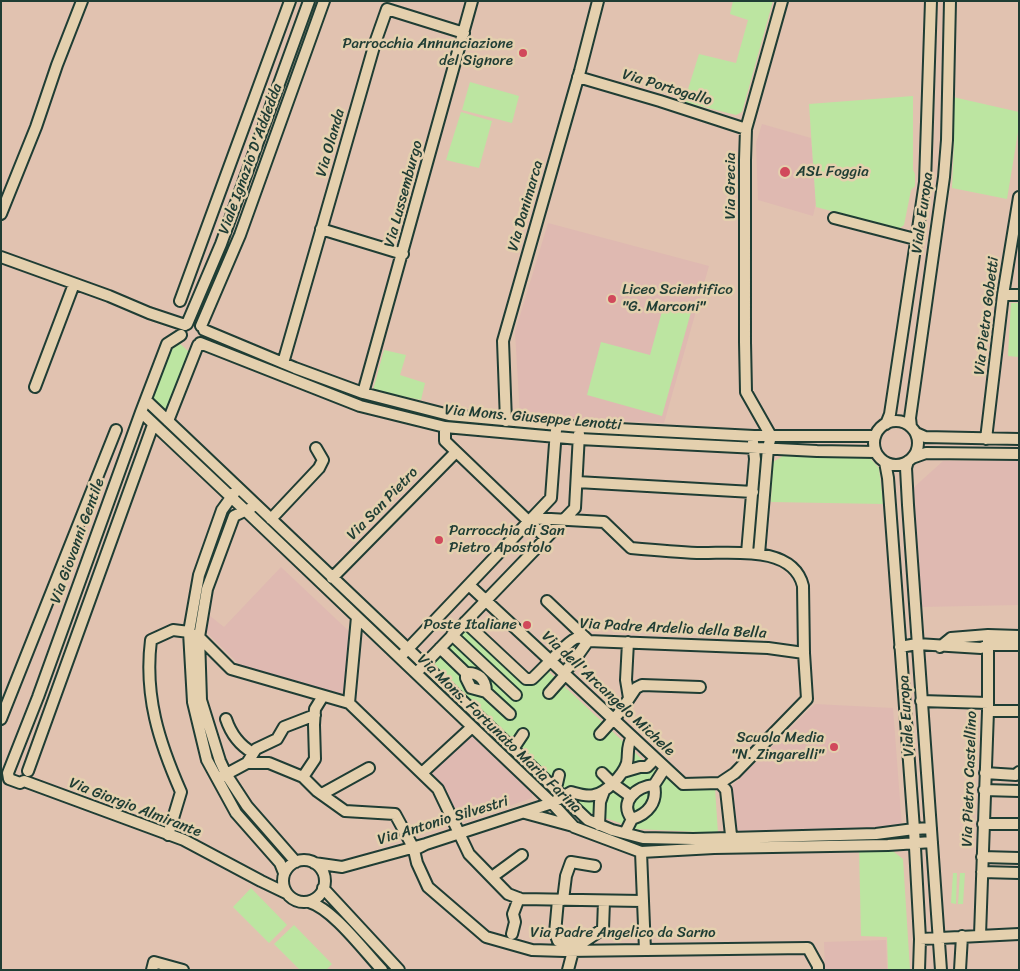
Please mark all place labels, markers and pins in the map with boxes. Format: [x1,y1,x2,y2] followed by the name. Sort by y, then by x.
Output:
[342,35,513,70] place label: Parrocchia Annunciazione del Signore
[517,47,529,59] marker: Parrocchia Annunciazione del Signore
[796,163,869,181] place label: ASL Foggia
[778,165,792,179] marker: ASL Foggia
[622,281,733,316] place label: Liceo Scientifico "G. Marconi"
[606,293,618,305] marker: Liceo Scientifico "G. Marconi"
[449,522,565,557] place label: Parrocchia di San Pietro Apostolo
[433,534,445,546] marker: Parrocchia di San Pietro Apostolo
[423,616,517,634] place label: Poste Italiane
[521,619,533,631] marker: Poste Italiane
[731,729,824,764] place label: Scuola Media "N. Zingarelli"
[828,741,840,753] marker: Scuola Media "N. Zingarelli"

